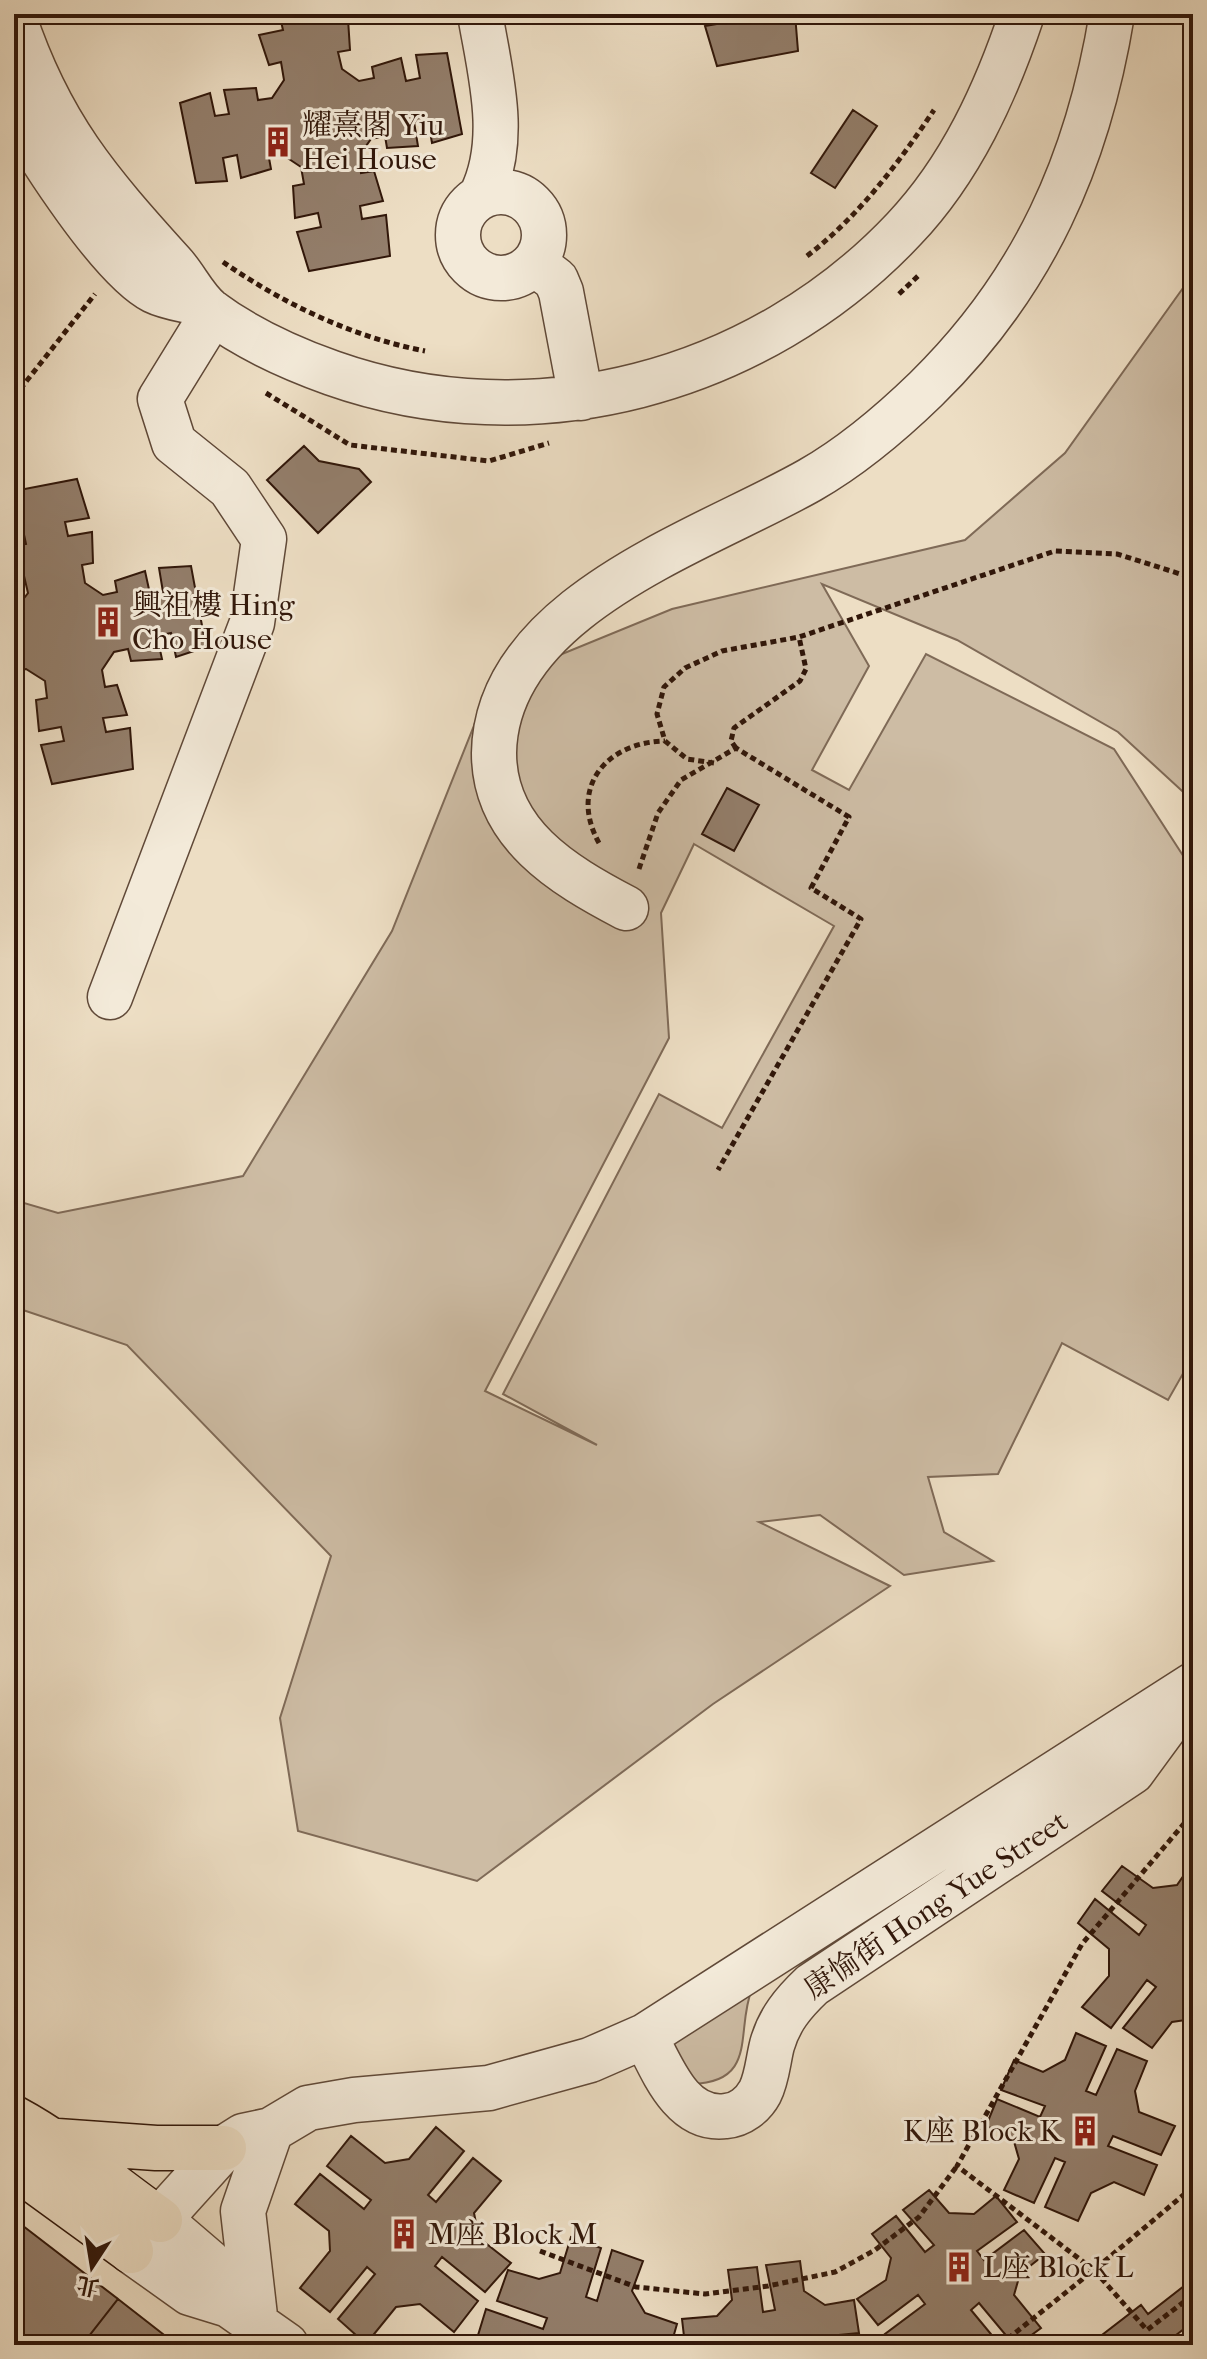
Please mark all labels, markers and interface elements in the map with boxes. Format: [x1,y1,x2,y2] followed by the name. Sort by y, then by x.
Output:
[302,108,444,177] place label: 耀熹閣 Yiu Hei House
[261,125,295,159] building icon: 耀熹閣 Yiu Hei House
[132,588,295,657] place label: 興祖樓 Hing Cho House
[91,605,125,639] building icon: 興祖樓 Hing Cho House
[798,1804,1075,2006] street label: 康愉街 Hong Yue Street
[903,2114,1062,2149] place label: K座 Block K
[1068,2114,1102,2148] building icon: K座 Block K
[387,2217,421,2251] building icon: M座 Block M
[428,2217,597,2252] place label: M座 Block M
[52,2227,132,2307] north arrow
[942,2250,976,2284] building icon: L座 Block L
[983,2250,1133,2285] place label: L座 Block L
[75,2271,102,2301] text: 北

